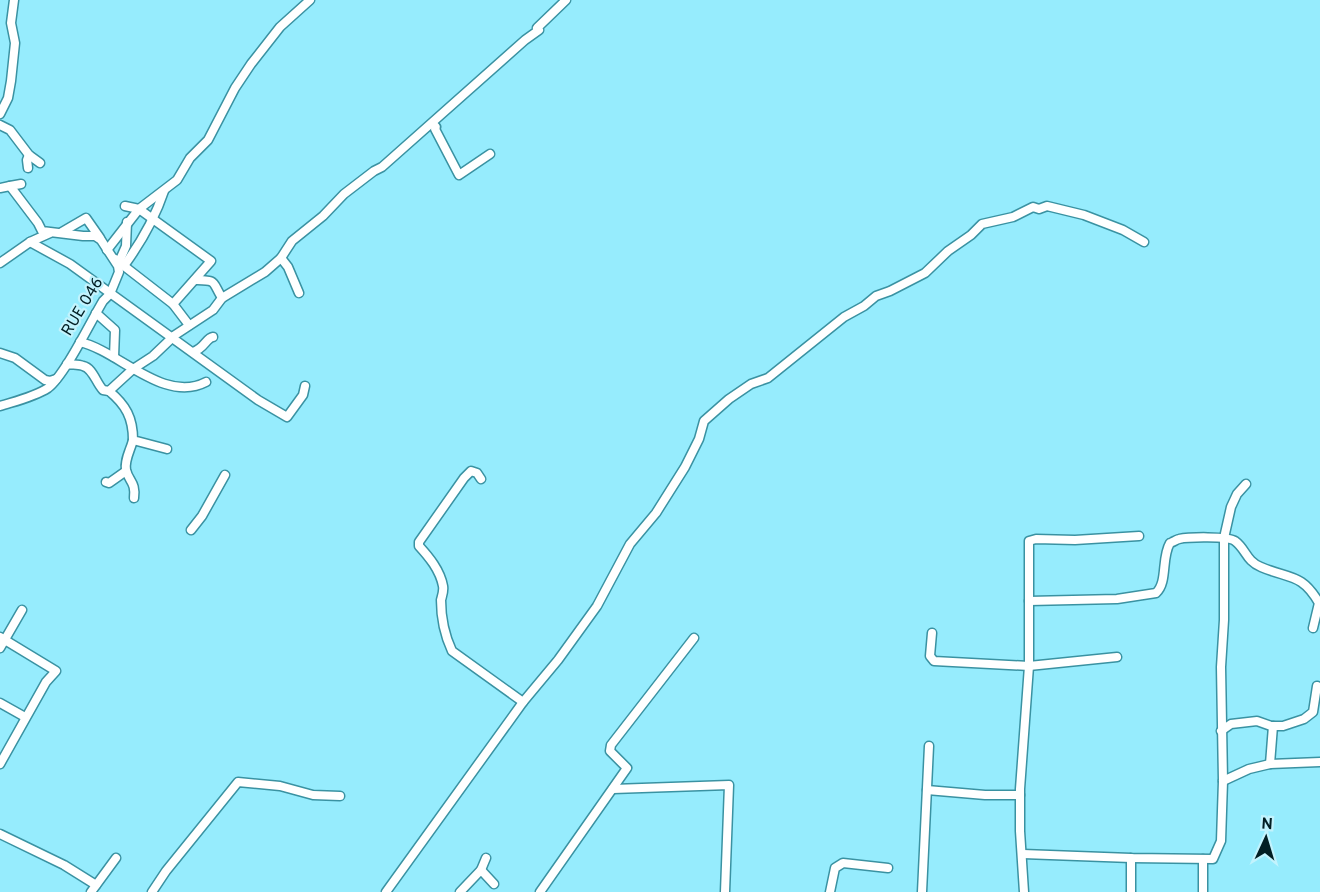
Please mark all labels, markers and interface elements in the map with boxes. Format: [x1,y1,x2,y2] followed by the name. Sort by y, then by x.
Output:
[58,274,108,340] street label: RUE 046
[1236,808,1296,868] north arrow
[1260,815,1273,835] text: N

